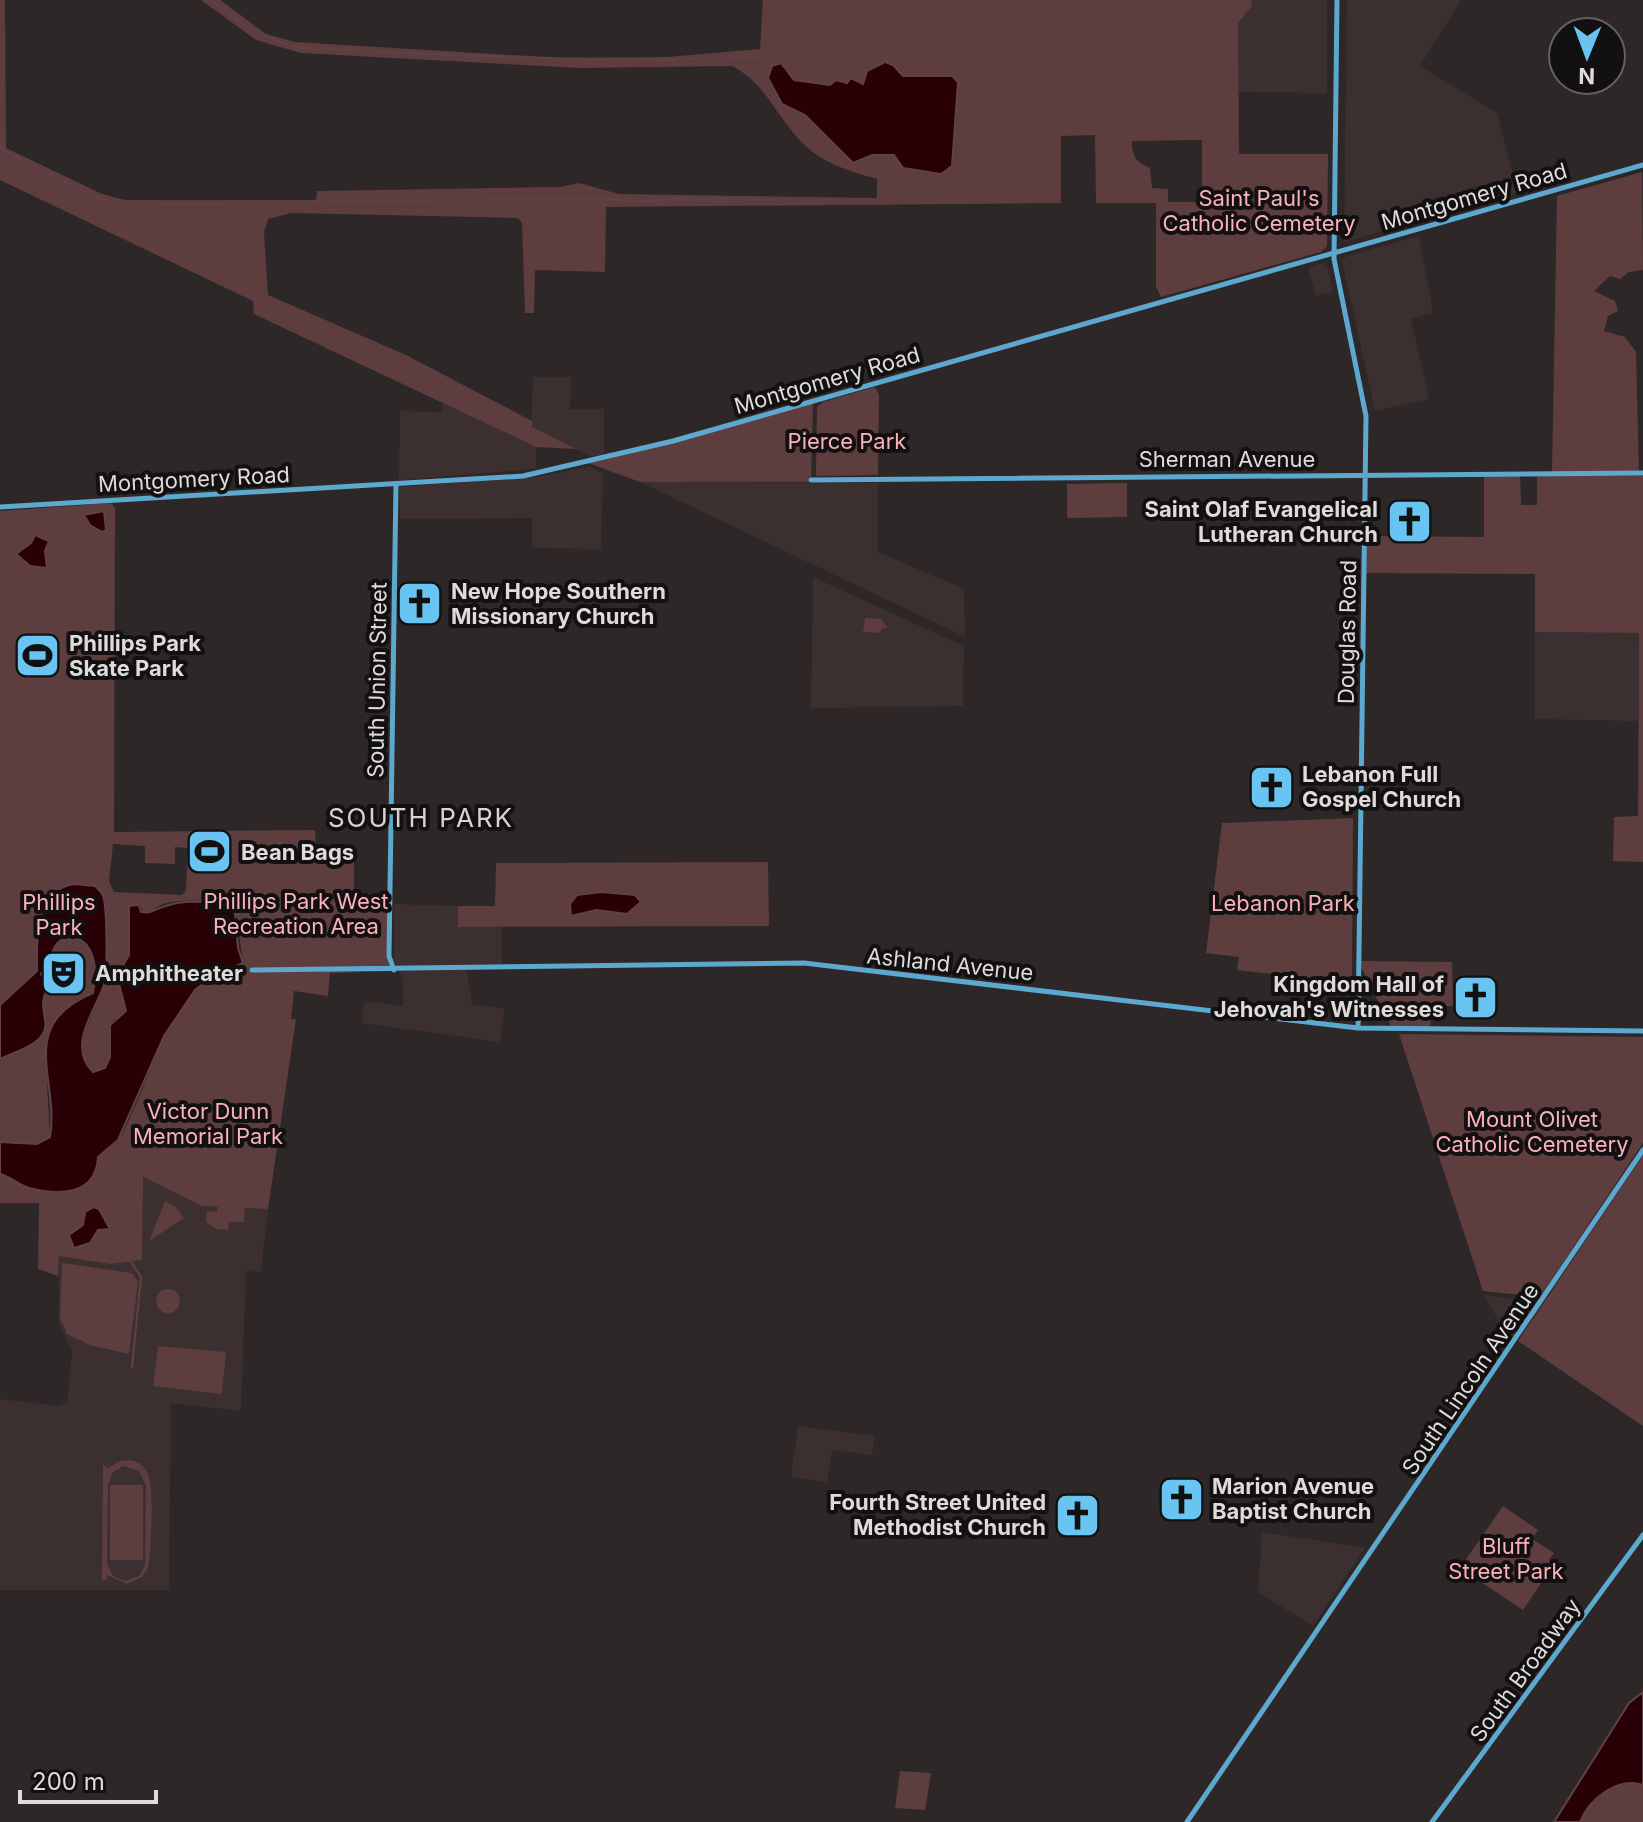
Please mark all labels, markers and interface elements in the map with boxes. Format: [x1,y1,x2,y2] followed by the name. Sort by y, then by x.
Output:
[1547,16,1627,96] north arrow
[1578,63,1595,89] text: N
[1378,157,1570,235] street label: Montgomery Road
[1162,185,1356,236] park label: Saint Paul's Catholic Cemetery
[731,341,923,419] street label: Montgomery Road
[788,428,906,454] park label: Pierce Park
[1139,446,1315,472] street label: Sherman Avenue
[97,461,291,497] street label: Montgomery Road
[1145,496,1378,547] place label: Saint Olaf Evangelical Lutheran Church
[1385,498,1433,546] church icon: Saint Olaf Evangelical Lutheran Church
[1333,560,1361,704] street label: Douglas Road
[451,578,666,629] place label: New Hope Southern Missionary Church
[396,580,444,628] church icon: New Hope Southern Missionary Church
[362,582,392,778] street label: South Union Street
[69,630,201,681] place label: Phillips Park Skate Park
[14,632,62,680] sports icon: Phillips Park Skate Park
[1302,761,1461,812] place label: Lebanon Full Gospel Church
[1247,763,1295,811] church icon: Lebanon Full Gospel Church
[328,802,514,833] district label: SOUTH PARK
[186,828,234,876] sports icon: Bean Bags
[241,839,354,865] place label: Bean Bags
[203,888,389,939] park label: Phillips Park West Recreation Area
[22,889,96,940] park label: Phillips Park
[1211,890,1355,916] park label: Lebanon Park
[865,942,1035,986] street label: Ashland Avenue
[40,949,88,997] theatre icon: Amphitheater
[95,960,243,986] place label: Amphitheater
[1214,971,1444,1022] place label: Kingdom Hall of Jehovah's Witnesses
[1451,973,1499,1021] church icon: Kingdom Hall of Jehovah's Witnesses
[133,1098,283,1149] park label: Victor Dunn Memorial Park
[1435,1106,1629,1157] park label: Mount Olivet Catholic Cemetery
[1396,1278,1544,1480] street label: South Lincoln Avenue
[1212,1473,1374,1524] place label: Marion Avenue Baptist Church
[1157,1475,1205,1523] church icon: Marion Avenue Baptist Church
[829,1489,1046,1540] place label: Fourth Street United Methodist Church
[1053,1491,1101,1539] church icon: Fourth Street United Methodist Church
[1448,1533,1564,1584] park label: Bluff Street Park
[1464,1593,1586,1747] street label: South Broadway
[20,1754,156,1804] scale bar
[32,1767,105,1796] text: 200 m

